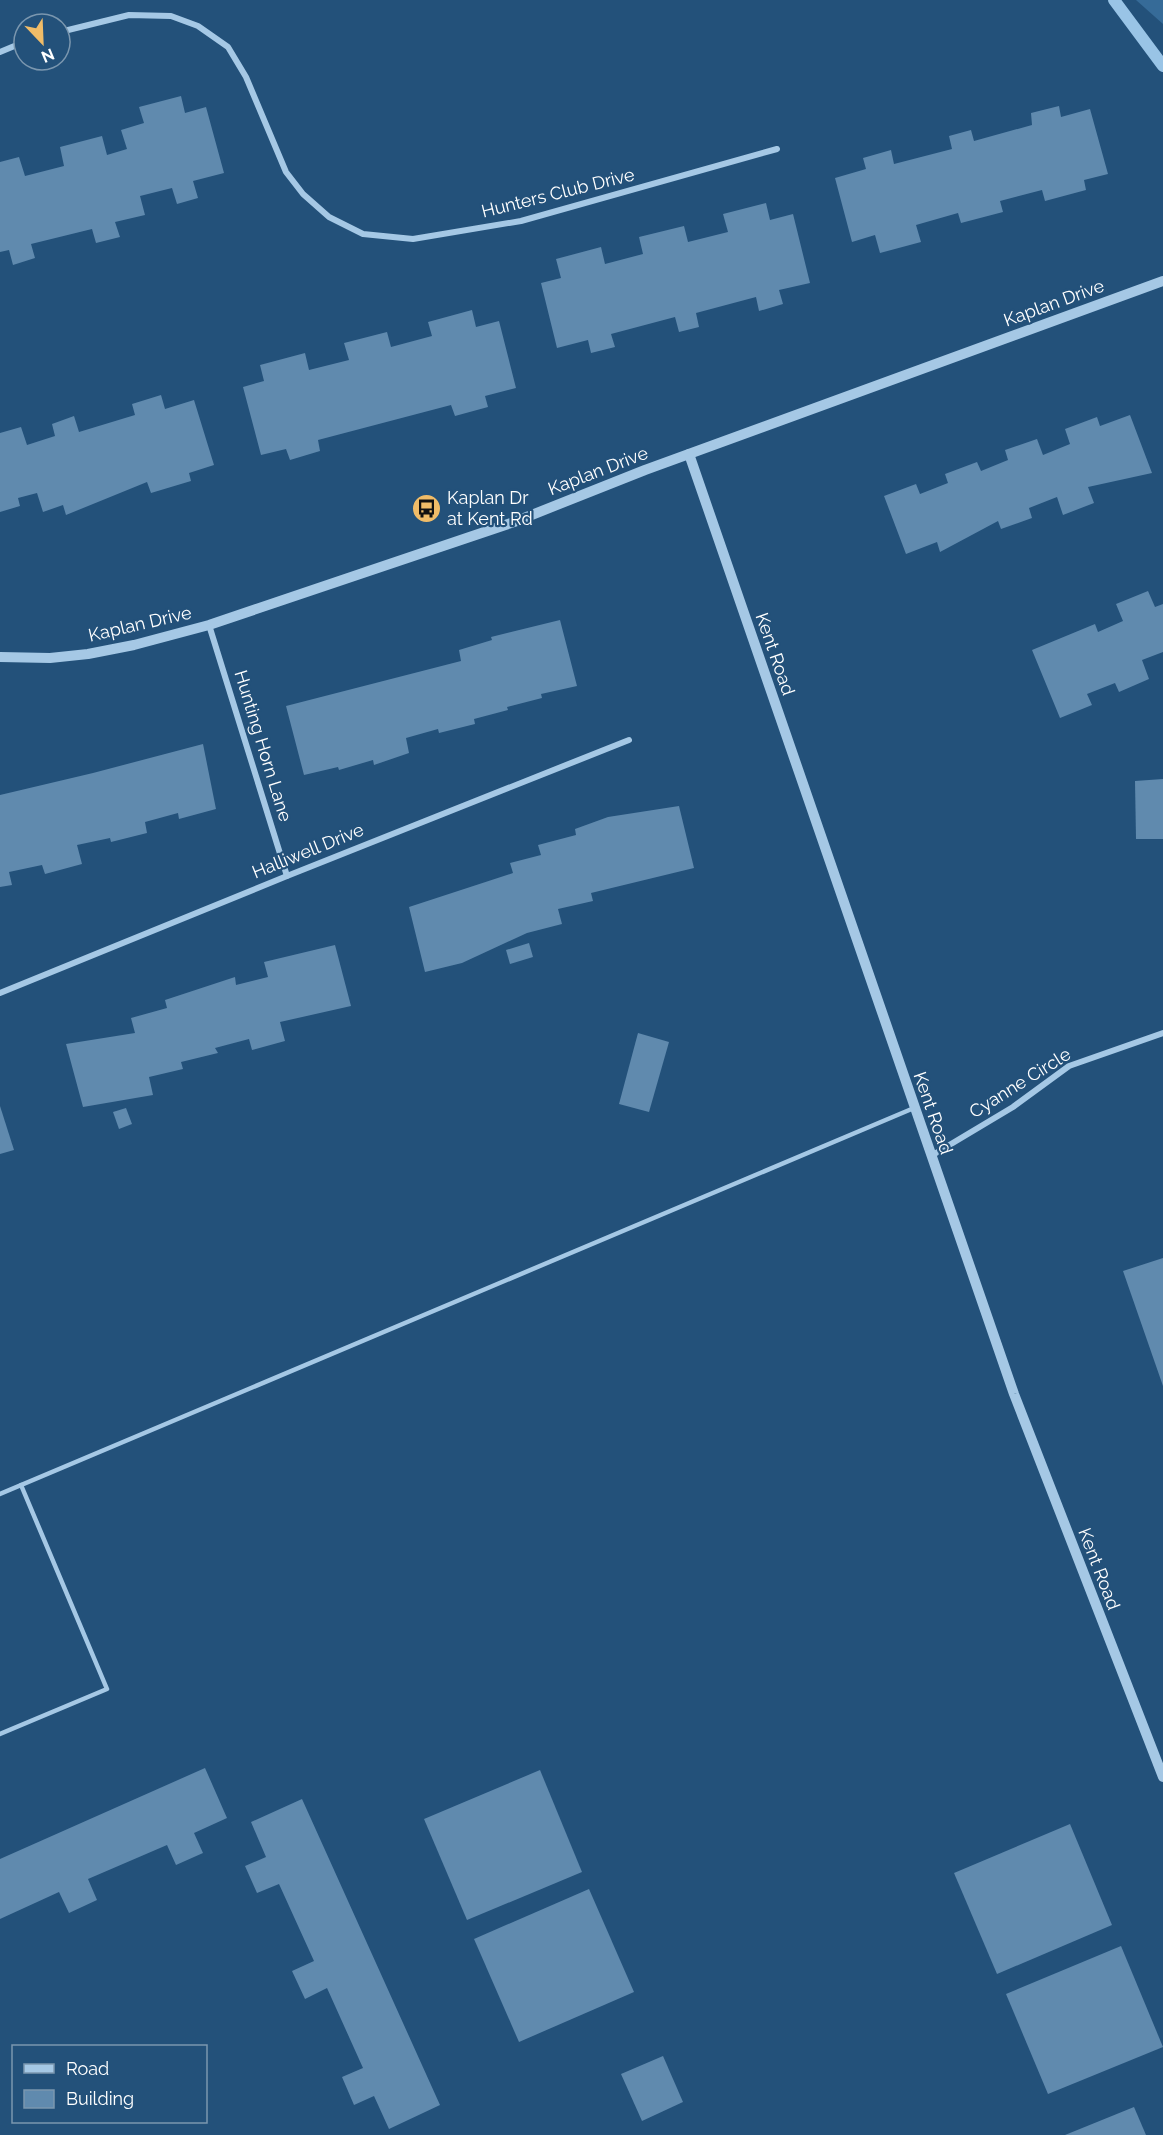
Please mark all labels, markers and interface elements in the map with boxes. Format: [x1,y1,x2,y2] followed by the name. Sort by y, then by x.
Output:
[12,12,72,72] north arrow
[38,44,57,66] text: N
[479,163,637,222] street label: Hunters Club Drive
[1001,275,1107,330] street label: Kaplan Drive
[545,442,651,499] street label: Kaplan Drive
[447,487,533,529] place label: Kaplan Dr at Kent Rd
[410,492,442,524] bus stop icon: Kaplan Dr at Kent Rd
[86,601,194,646] street label: Kaplan Drive
[752,610,799,698] street label: Kent Road
[230,668,297,824] street label: Hunting Horn Lane
[249,818,367,882] street label: Halliwell Drive
[965,1043,1075,1122] street label: Cyanne Circle
[910,1069,957,1157] street label: Kent Road
[1074,1525,1125,1613] street label: Kent Road
[12,2045,207,2123] legend
[66,2058,109,2079] text: Road
[66,2088,134,2109] text: Building

